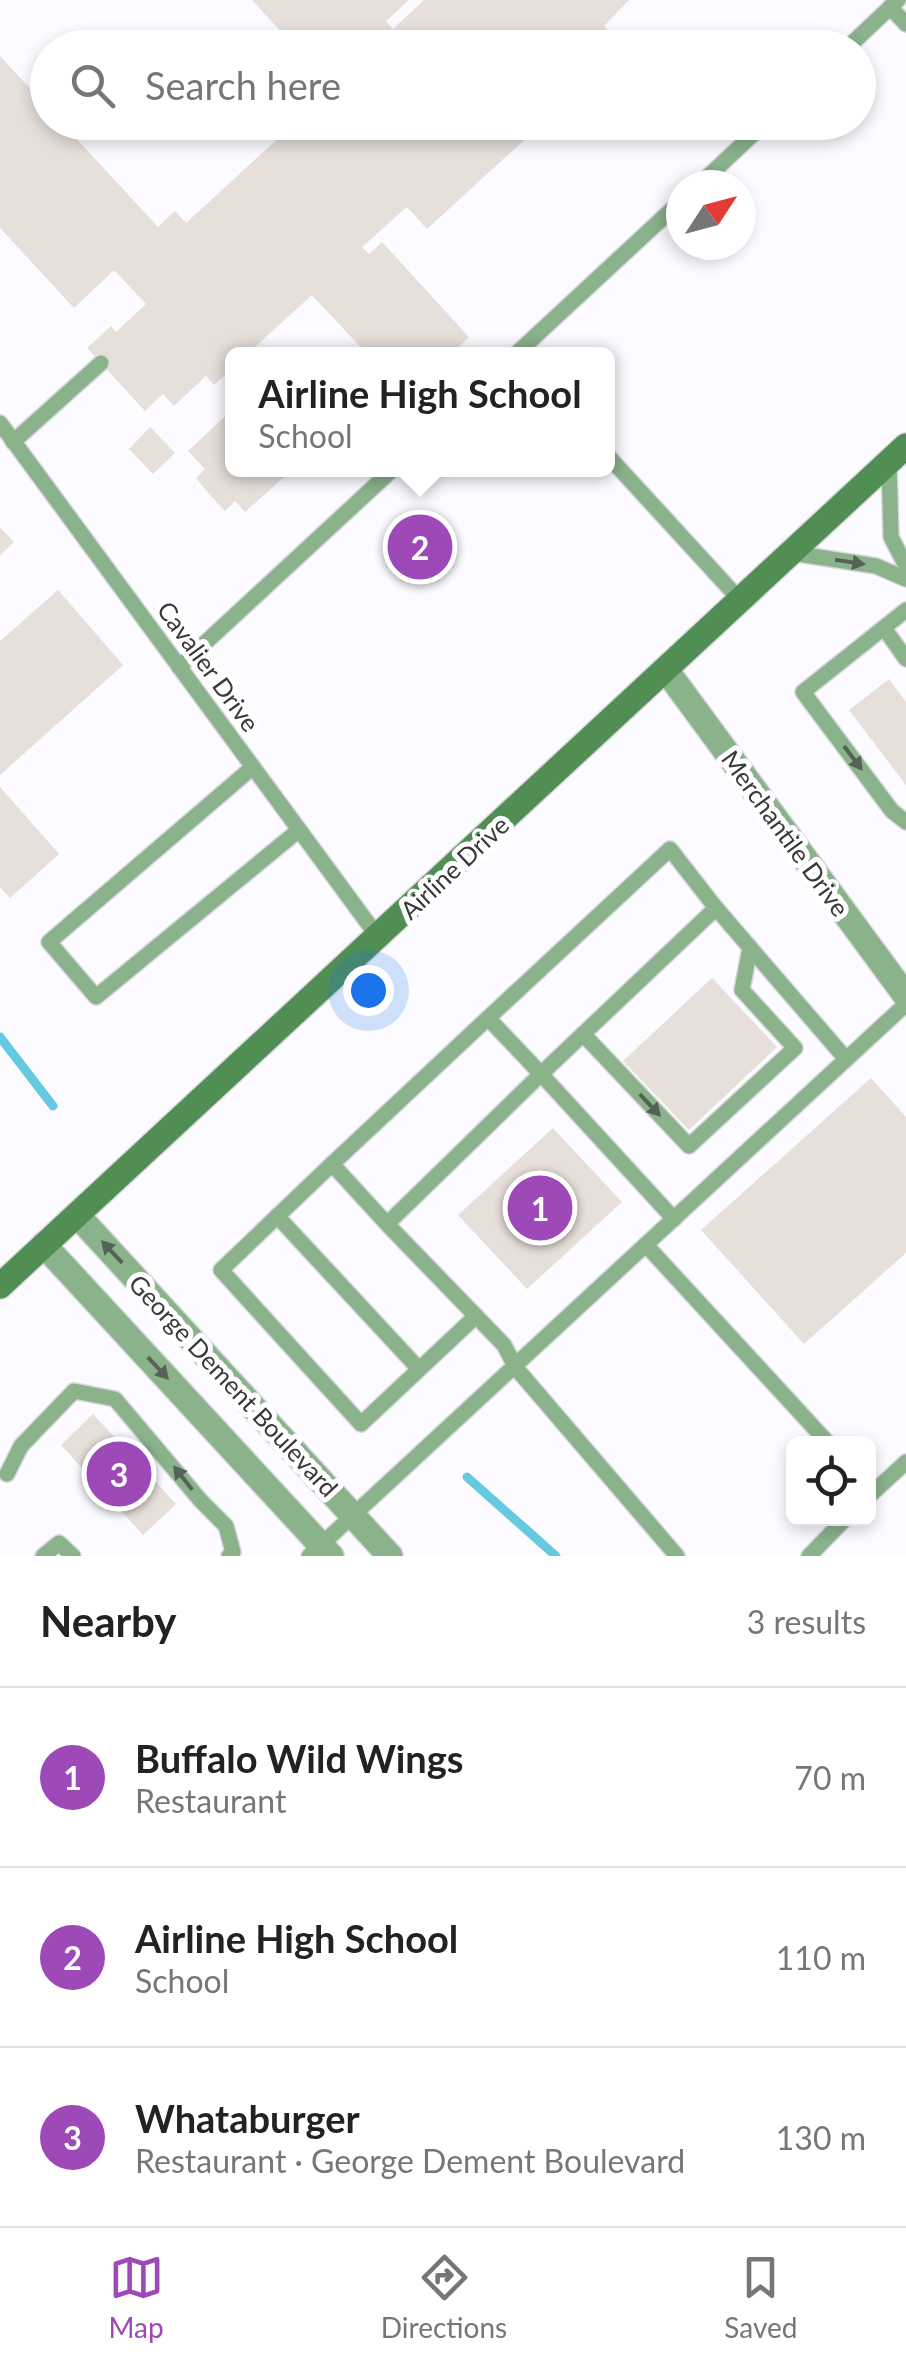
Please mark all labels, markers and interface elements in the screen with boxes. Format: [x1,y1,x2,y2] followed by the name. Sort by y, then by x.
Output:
[30,30,876,140] search box
[65,58,120,113] icon: search
[145,62,341,108] text: Search here
[666,170,756,260] north arrow
[225,347,615,477] popup
[258,370,582,416] text: Airline High School
[258,416,353,455] text: School
[388,510,452,584] pin: 2
[835,554,866,570] one-way arrow
[152,595,266,737] street label: Cavalier Drive
[716,744,856,922] street label: Merchantile Drive
[843,745,863,771] one-way arrow
[394,809,514,925] street label: Airline Drive
[343,965,394,1016] your location
[638,1093,661,1117] one-way arrow
[508,1170,572,1246] pin: 1
[101,1240,123,1265] one-way arrow
[123,1268,345,1502] street label: George Dement Boulevard
[146,1356,169,1380] one-way arrow
[86,1436,152,1512] pin: 3
[786,1436,876,1526] map controls
[786,1436,876,1526] button: locate
[173,1465,194,1491] one-way arrow
[40,1596,177,1646] text: Nearby
[747,1602,866,1641] text: 3 results
[135,1735,464,1781] text: Buffalo Wild Wings
[63,1758,82,1797] text: 1
[794,1758,866,1797] text: 70 m
[135,1781,286,1820] text: Restaurant
[135,1915,458,1961] text: Airline High School
[63,1938,82,1977] text: 2
[776,1938,866,1977] text: 110 m
[135,1961,229,2000] text: School
[135,2095,360,2141] text: Whataburger
[63,2118,82,2157] text: 3
[776,2118,866,2157] text: 130 m
[135,2141,685,2180] text: Restaurant · George Dement Boulevard
[109,2250,164,2344] tab: Map
[381,2250,507,2344] tab: Directions
[724,2250,797,2344] tab: Saved

